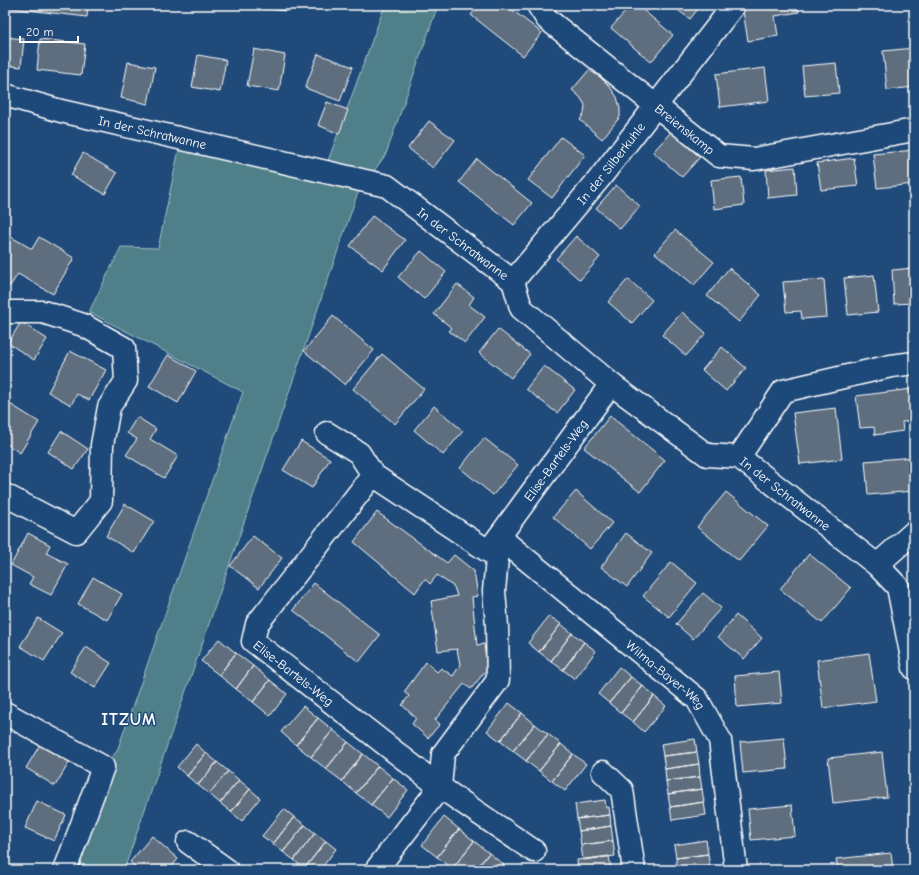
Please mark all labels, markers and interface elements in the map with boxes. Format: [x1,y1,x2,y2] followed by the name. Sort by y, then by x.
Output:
[20,18,78,44] scale bar
[26,25,54,39] text: 20 m
[652,101,718,157] street label: Breienskamp
[97,112,208,152] street label: In der Schratwanne
[573,119,648,207] street label: In der Silberkuhle
[414,204,512,283] street label: In der Schratwanne
[521,416,590,504] street label: Elise-Bartels-Weg
[737,453,834,534] street label: In der Schratwanne
[251,637,337,709] street label: Elise-Bartels-Weg
[623,637,709,712] street label: Wilma-Bayer-Weg
[101,710,157,729] district label: ITZUM

